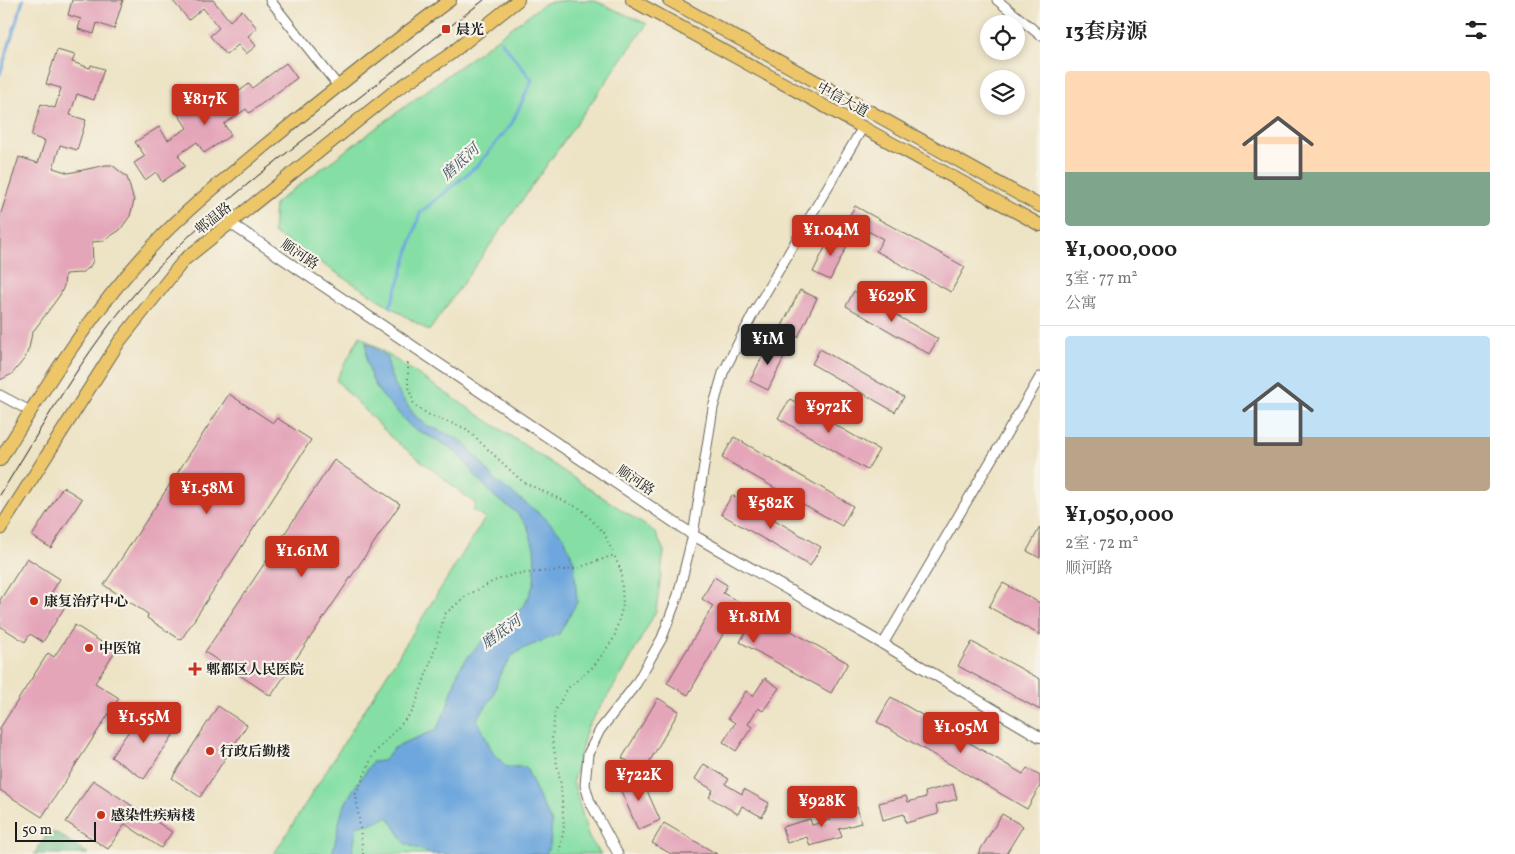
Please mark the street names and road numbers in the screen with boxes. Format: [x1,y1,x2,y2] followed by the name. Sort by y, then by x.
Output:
[813,78,871,122] street label: 中信大道
[192,199,236,240] street label: 郫温路
[276,236,322,275] street label: 顺河路
[612,462,658,501] street label: 顺河路

